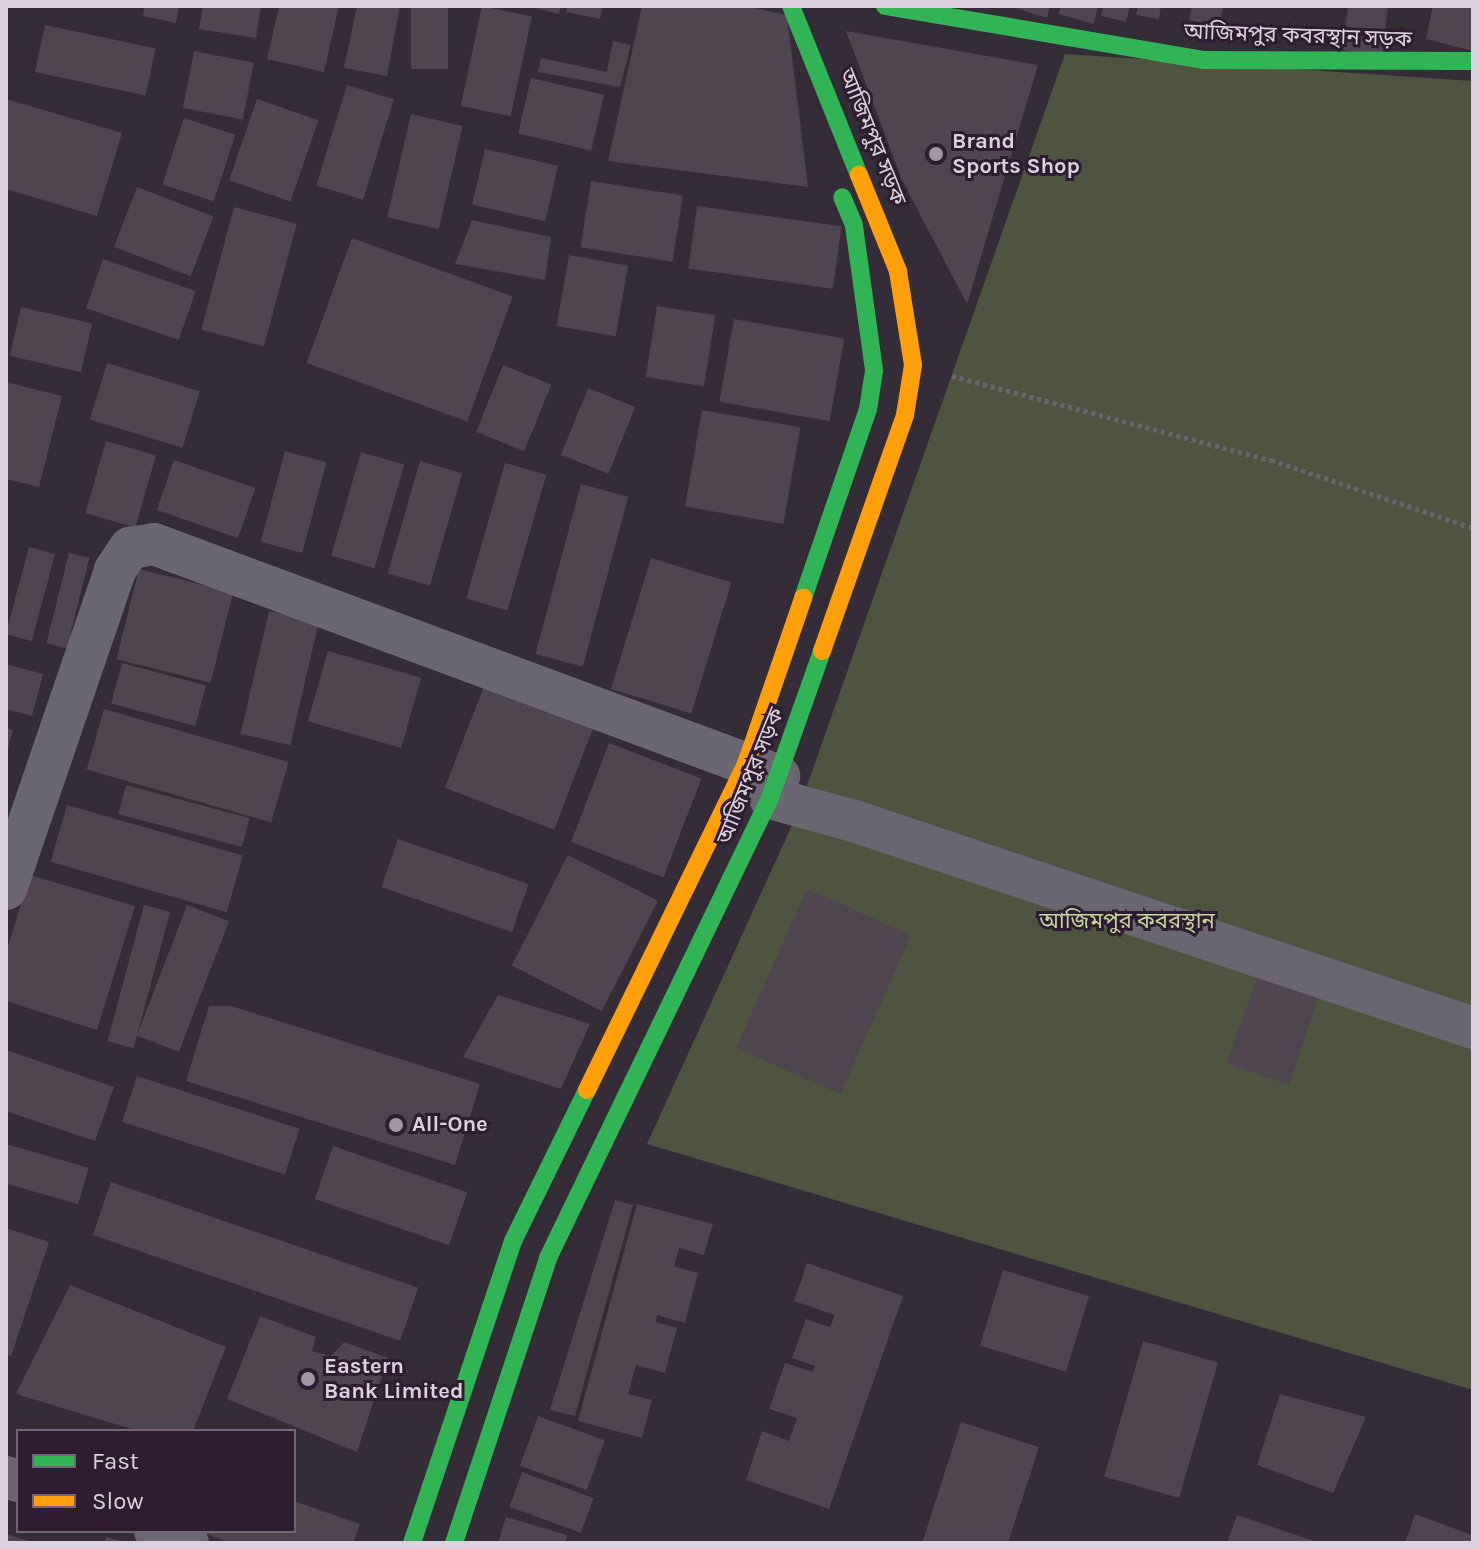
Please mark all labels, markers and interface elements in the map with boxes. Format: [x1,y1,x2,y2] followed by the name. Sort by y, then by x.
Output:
[1184,19,1412,53] street label: আজিমপুর কবরস্থান সড়ক
[833,65,911,209] street label: আজিমপুর সড়ক
[952,128,1080,180] place label: Brand Sports Shop
[927,145,945,163] marker: Brand Sports Shop
[712,704,790,848] street label: আজিমপুর সড়ক
[1039,909,1215,935] park label: আজিমপুর কবরস্থান
[412,1112,488,1138] place label: All-One
[387,1116,405,1134] marker: All-One
[324,1353,463,1404] place label: Eastern Bank Limited
[299,1370,317,1388] marker: Eastern Bank Limited
[16,1429,296,1533] legend
[92,1447,139,1475] text: Fast
[92,1487,144,1515] text: Slow

